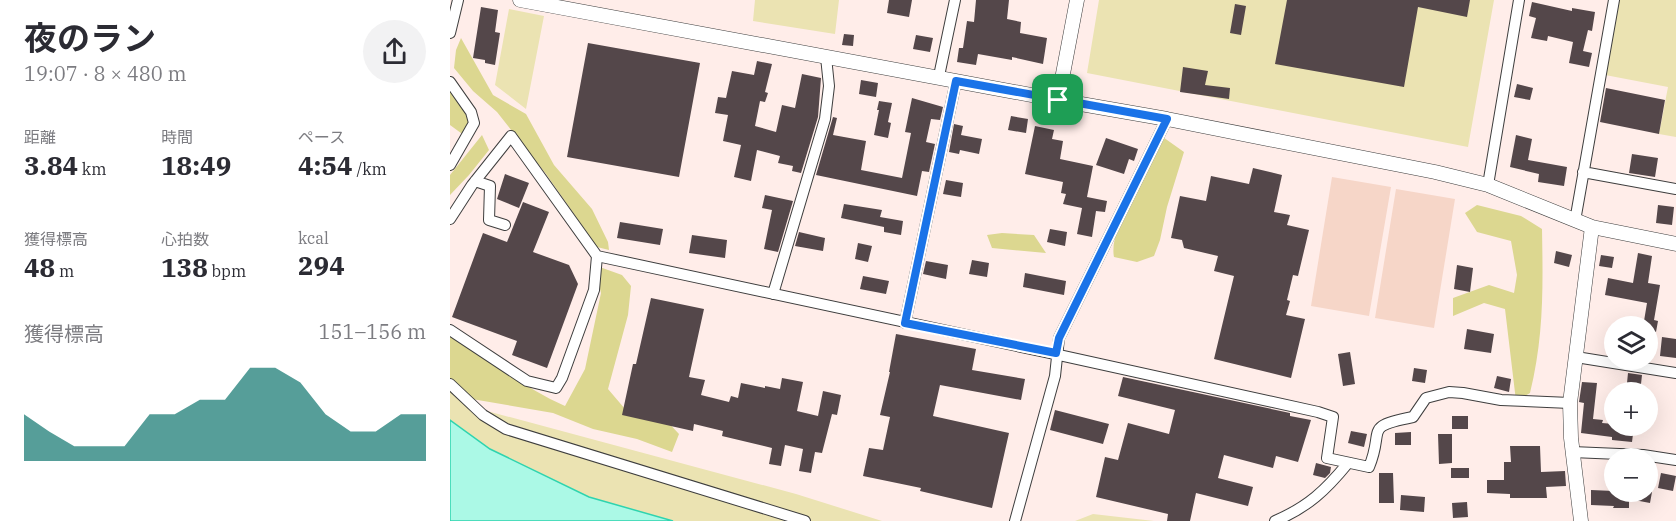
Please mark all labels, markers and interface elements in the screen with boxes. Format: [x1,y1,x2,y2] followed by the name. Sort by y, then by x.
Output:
[24,16,156,59] text: 夜のラン
[363,20,426,83] button: share
[24,60,187,87] text: 19:07 · 8 × 480 m
[1032,74,1083,125] pin
[1041,83,1074,116] icon: arrive
[24,127,56,147] text: 距離
[161,127,193,147] text: 時間
[298,127,345,147] text: ペース
[24,148,78,182] text: 3.84
[161,148,231,182] text: 18:49
[298,148,353,182] text: 4:54
[78,159,106,179] text: km
[353,159,387,179] text: /km
[298,228,329,248] text: kcal
[24,229,88,249] text: 獲得標高
[161,229,209,249] text: 心拍数
[298,248,345,282] text: 294
[24,250,55,284] text: 48
[161,250,208,284] text: 138
[55,261,74,281] text: m
[208,261,246,281] text: bpm
[1604,316,1658,502] map controls
[1604,316,1658,370] button: layers
[319,318,426,345] text: 151–156 m
[24,320,104,347] text: 獲得標高
[1604,382,1658,436] button: +
[1604,448,1658,502] button: −

